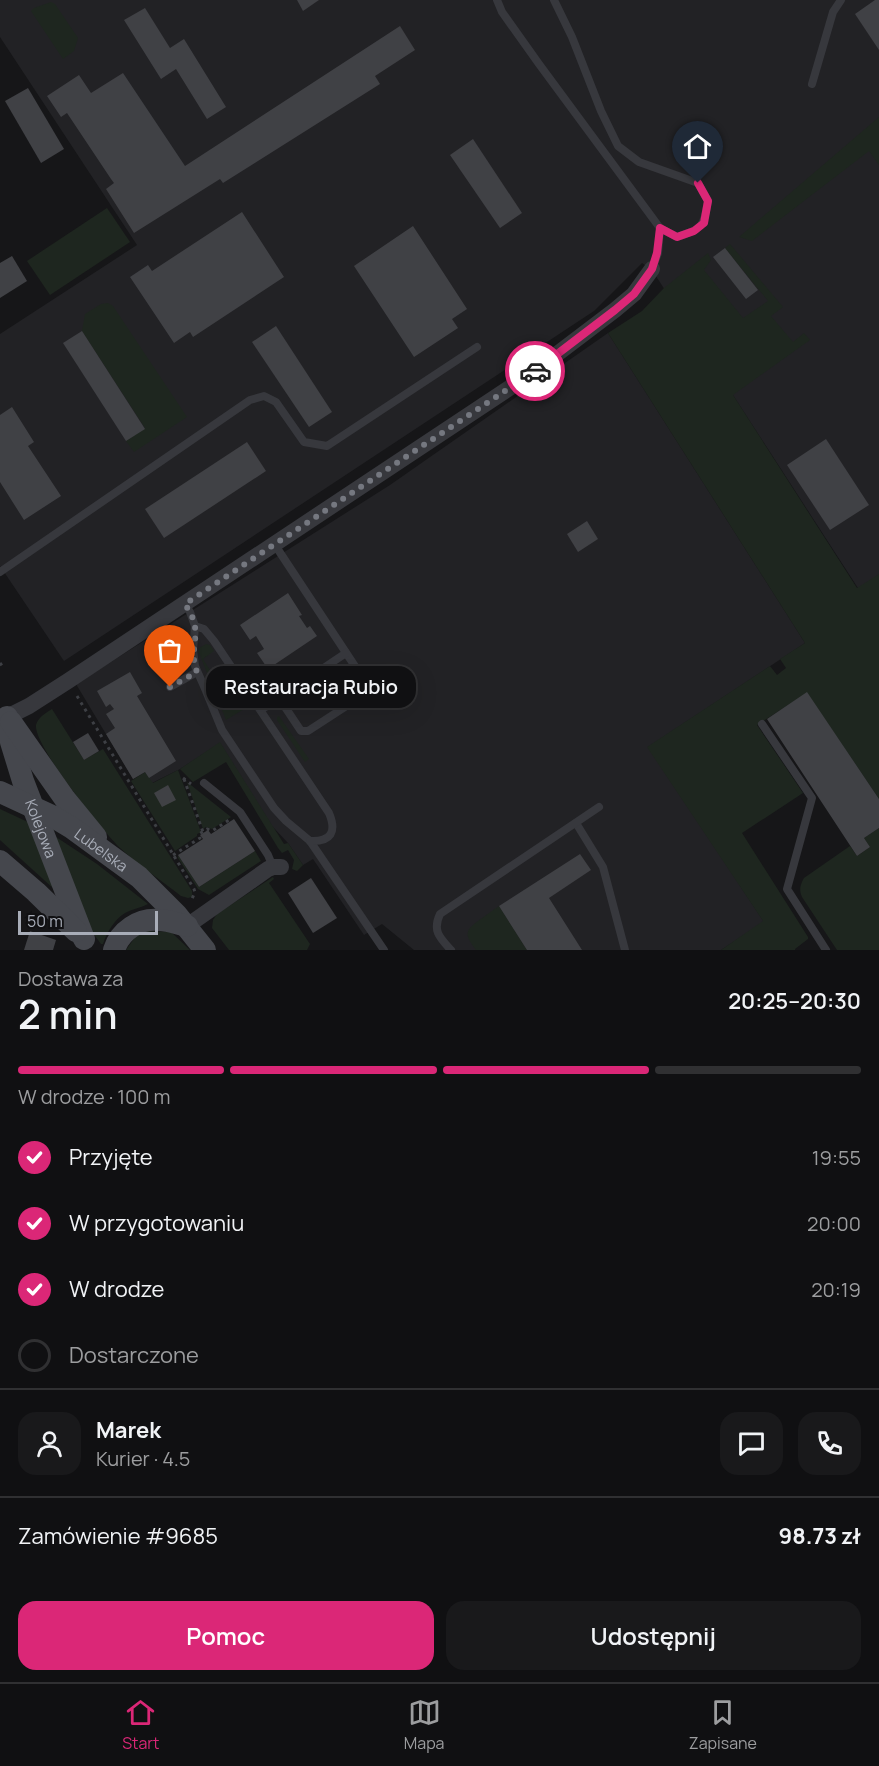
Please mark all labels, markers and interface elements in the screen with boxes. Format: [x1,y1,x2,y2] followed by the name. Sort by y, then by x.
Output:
[672,121,723,183] pin
[681,130,714,163] icon: home
[505,341,565,401] courier
[519,355,552,388] icon: car
[144,625,195,687] pin
[153,634,186,667] icon: bag
[206,666,416,708] callout: Restauracja Rubio
[224,673,398,700] text: Restauracja Rubio
[21,796,62,861] street label: Kolejowa
[70,823,132,876] street label: Lubelska
[18,908,158,935] scale bar
[27,910,63,932] text: 50 m
[18,965,123,992] text: Dostawa za
[728,986,861,1016] text: 20:25–20:30
[18,987,117,1041] text: 2 min
[18,1083,170,1110] text: W drodze · 100 m
[18,1141,51,1174] icon: check
[69,1142,153,1172] text: Przyjęte
[812,1144,861,1171] text: 19:55
[18,1207,51,1240] icon: check
[69,1208,244,1238] text: W przygotowaniu
[807,1210,861,1237] text: 20:00
[18,1273,51,1306] icon: check
[69,1274,164,1304] text: W drodze
[811,1276,861,1303] text: 20:19
[69,1340,199,1370] text: Dostarczone
[18,1412,81,1475] button: person
[720,1412,783,1475] button: chat
[798,1412,861,1475] button: phone
[96,1415,161,1445] text: Marek
[96,1445,190,1472] text: Kurier · 4.5
[18,1521,218,1551] text: Zamówienie #9685
[779,1521,861,1551] text: 98.73 zł
[18,1601,434,1670] button: Pomoc
[446,1601,861,1670] button: Udostępnij
[122,1696,160,1754] tab: Start
[404,1696,445,1754] tab: Mapa
[689,1696,757,1754] tab: Zapisane

